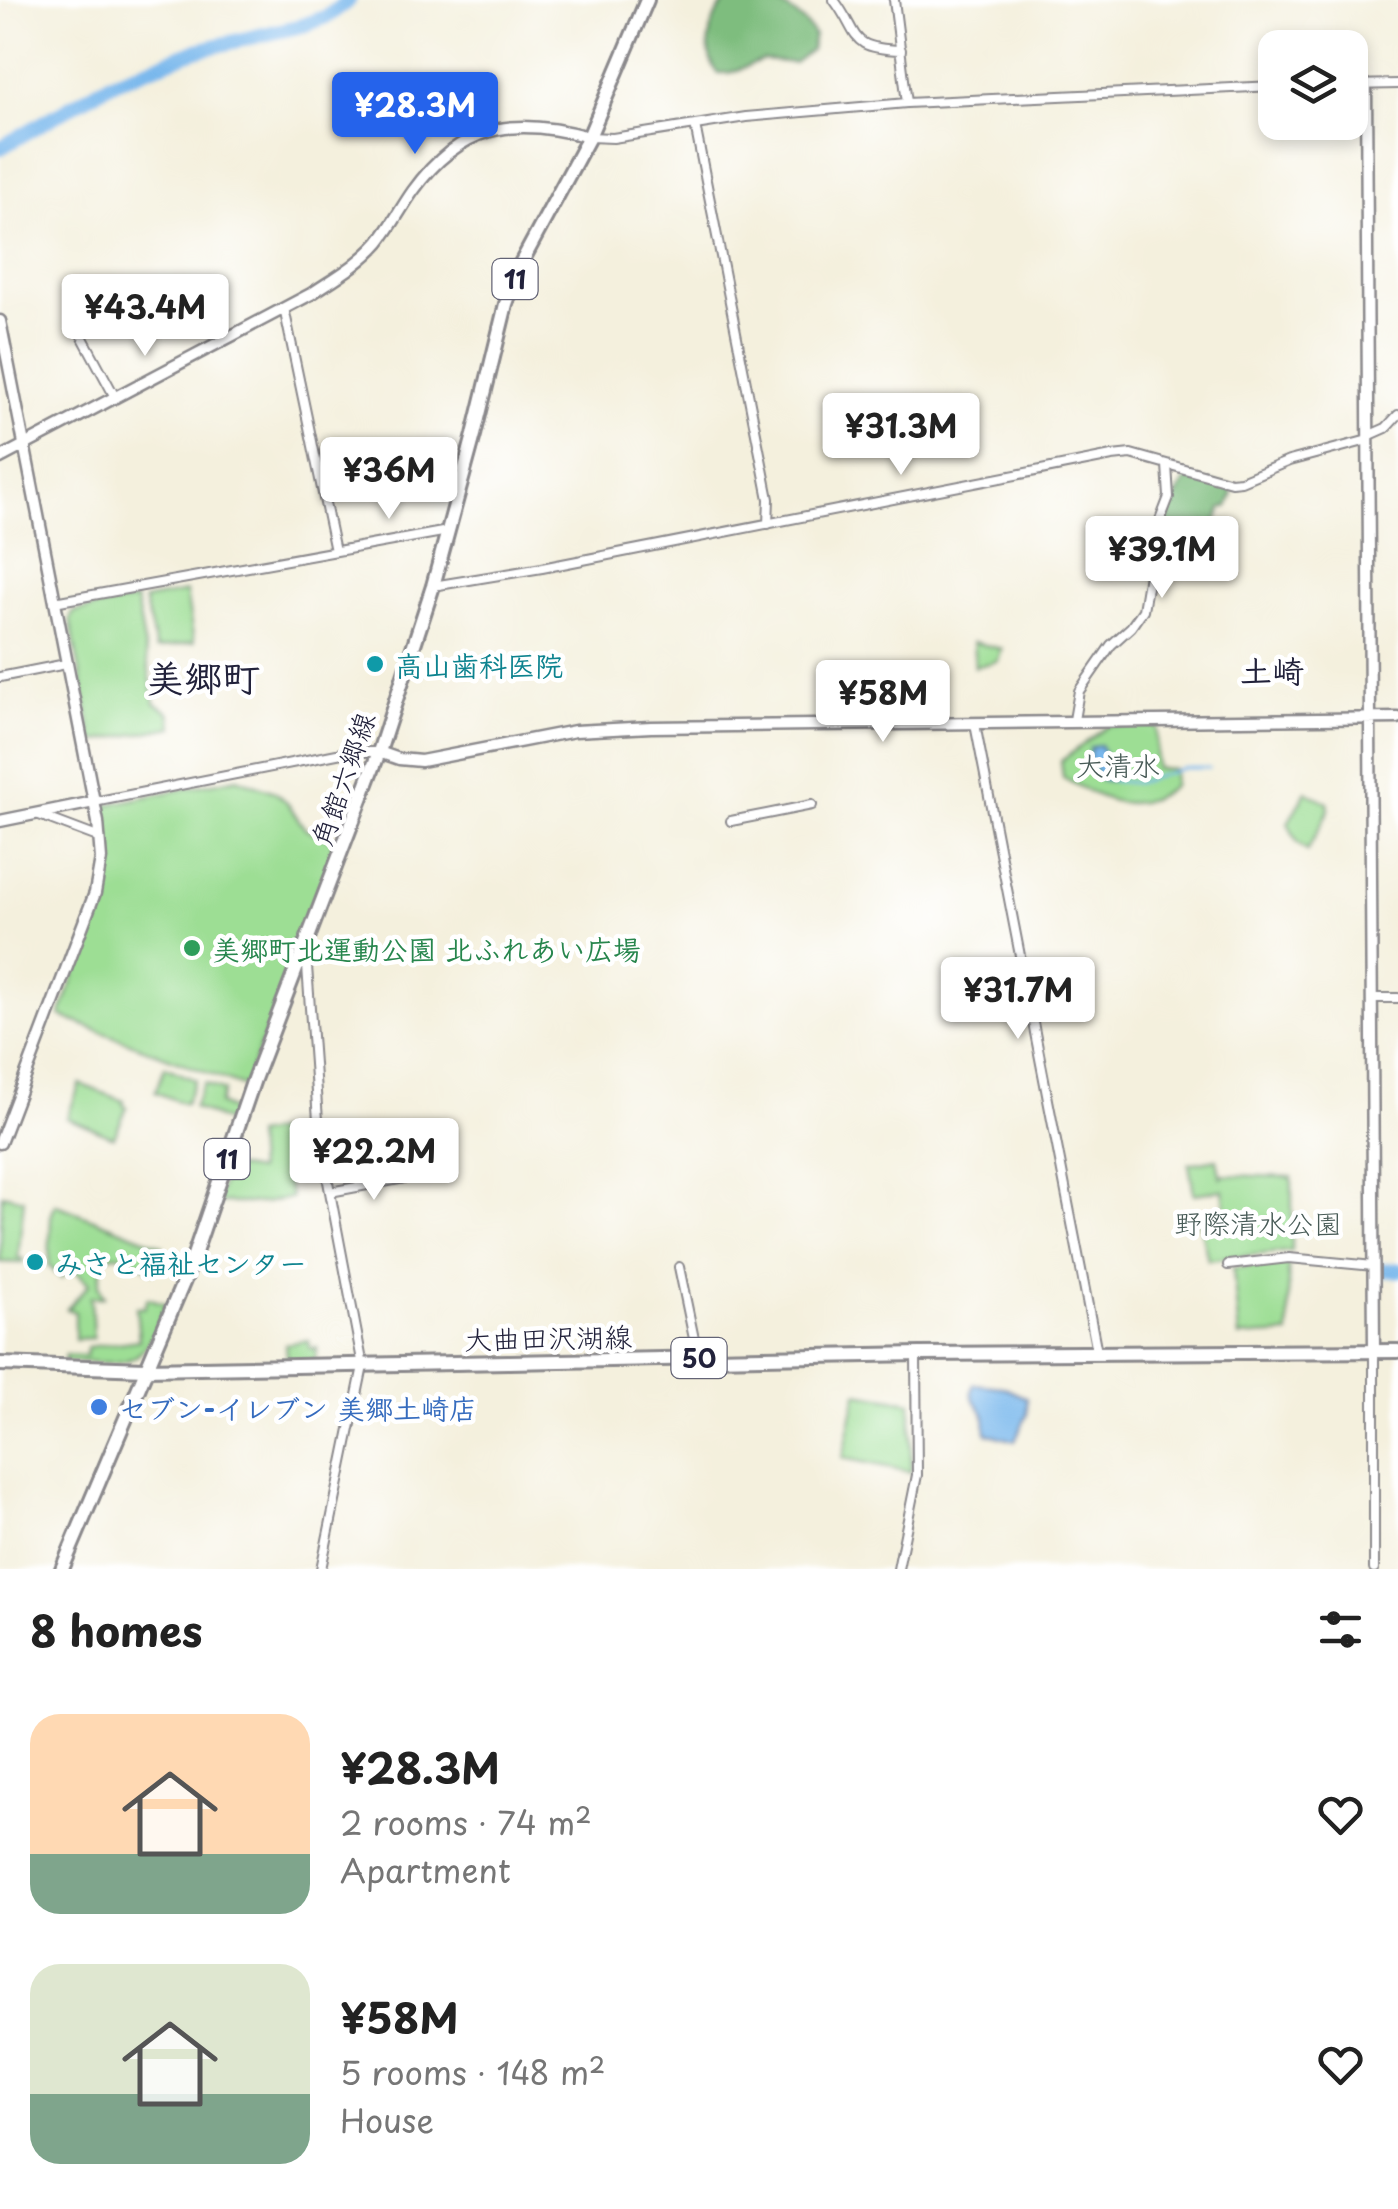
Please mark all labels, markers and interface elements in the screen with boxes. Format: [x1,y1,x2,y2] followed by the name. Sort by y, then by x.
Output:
[1258,30,1368,140] map controls
[1258,30,1368,140] button: layers
[334,72,496,157] pin: ¥28.3M
[354,80,476,128] text: ¥28.3M
[492,259,538,299] road number: 11
[64,274,226,359] pin: ¥43.4M
[84,282,206,330] text: ¥43.4M
[820,393,982,478] pin: ¥31.3M
[845,401,957,449] text: ¥31.3M
[330,437,448,522] pin: ¥36M
[342,445,436,493] text: ¥36M
[1081,516,1243,601] pin: ¥39.1M
[1107,524,1217,572] text: ¥39.1M
[395,643,563,686] place label: 高山歯科医院
[1240,646,1304,694] district label: 土崎
[146,648,260,705] district label: 美郷町
[364,653,386,675] marker: 高山歯科医院
[824,660,942,745] pin: ¥58M
[838,668,928,716] text: ¥58M
[299,706,385,852] street label: 角館六郷線
[1076,743,1160,786] park label: 大清水
[212,927,641,970] place label: 美郷町北運動公園 北ふれあい広場
[181,937,203,959] marker: 美郷町北運動公園 北ふれあい広場
[937,957,1099,1042] pin: ¥31.7M
[963,965,1073,1013] text: ¥31.7M
[293,1118,455,1203] pin: ¥22.2M
[312,1126,436,1174] text: ¥22.2M
[204,1139,250,1179] road number: 11
[1174,1201,1342,1244] park label: 野際清水公園
[55,1241,307,1284] place label: みさと福祉センター
[24,1251,46,1273] marker: みさと福祉センター
[464,1314,632,1360] street label: 大曲田沢湖線
[672,1338,726,1378] road number: 50
[119,1386,477,1429] place label: セブン-イレブン 美郷土崎店
[88,1396,110,1418] marker: セブン-イレブン 美郷土崎店
[30,1598,203,1661] text: 8 homes
[1313,1602,1368,1657] icon: filters
[340,1735,500,1798] text: ¥28.3M
[110,1754,230,1874] icon: home
[1313,1787,1368,1842] icon: heart
[340,1798,592,1846] text: 2 rooms · 74 m²
[340,1846,511,1894] text: Apartment
[340,1985,459,2048] text: ¥58M
[110,2004,230,2124] icon: home
[1313,2037,1368,2092] icon: heart
[340,2048,605,2096] text: 5 rooms · 148 m²
[340,2096,434,2144] text: House

